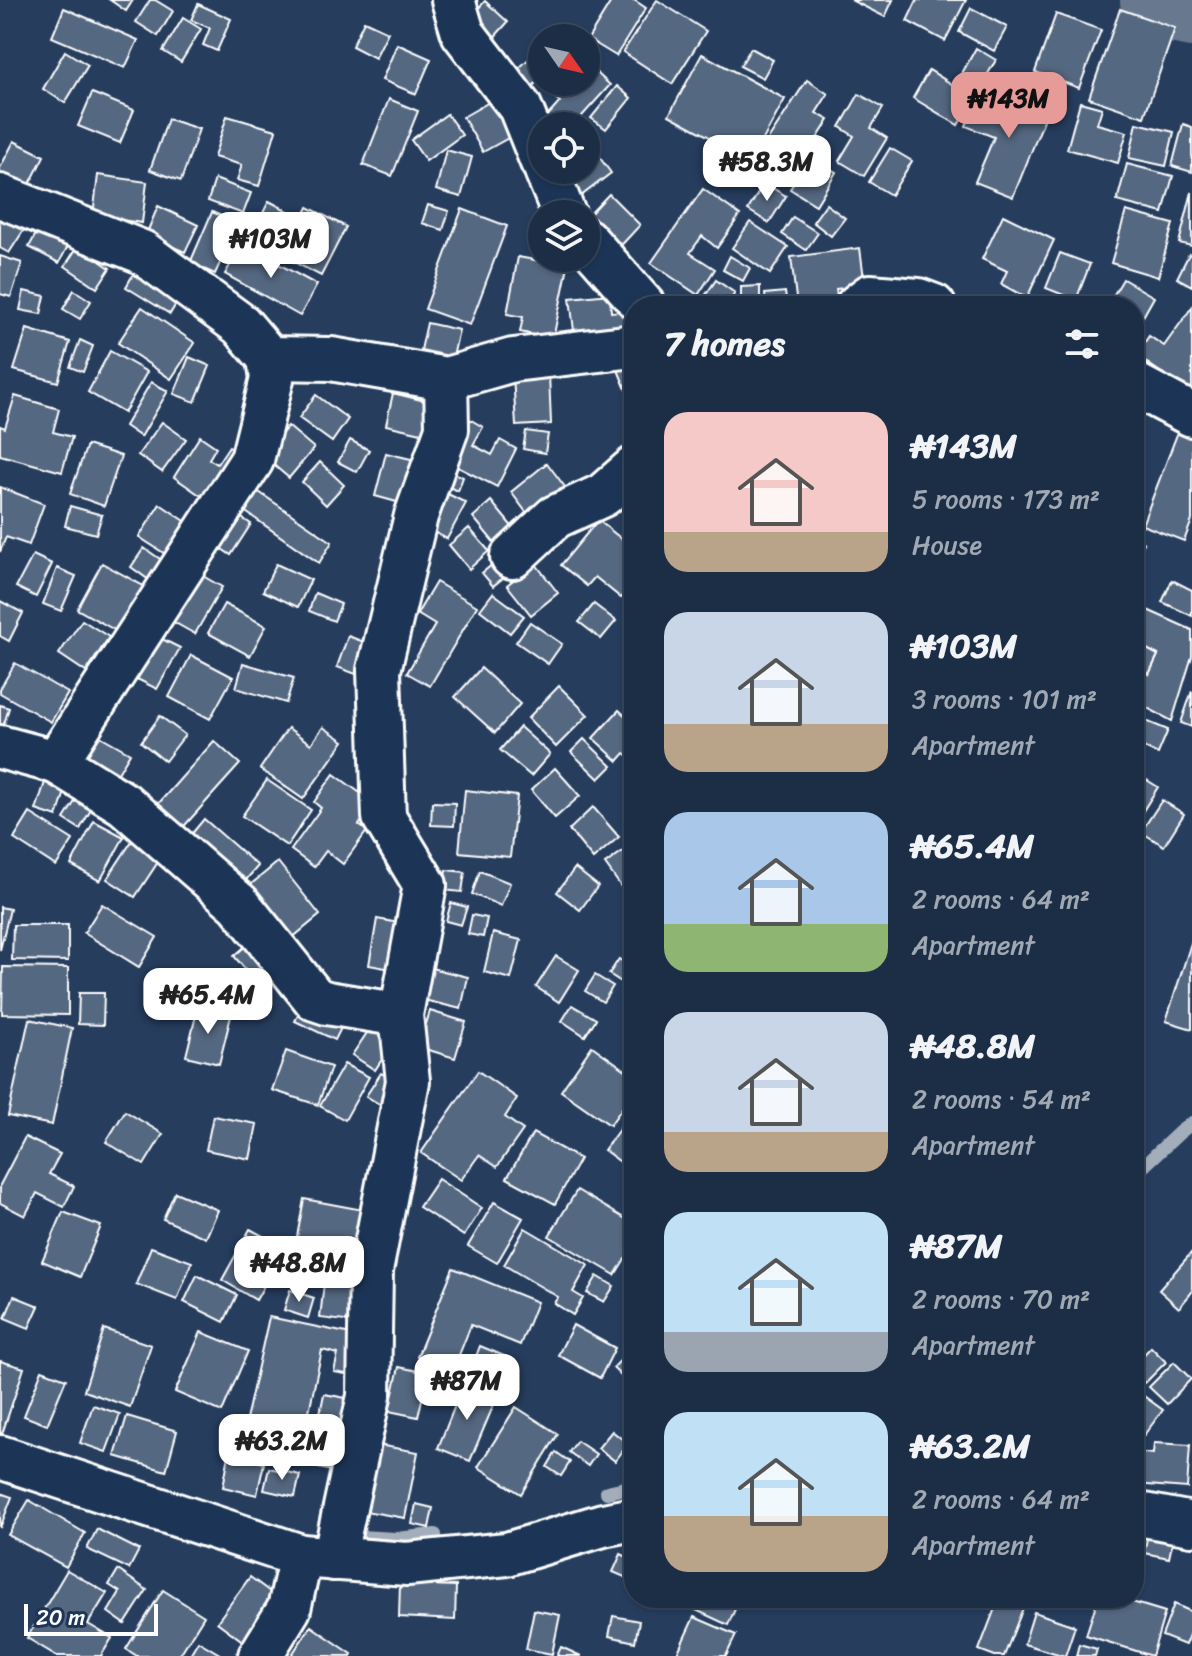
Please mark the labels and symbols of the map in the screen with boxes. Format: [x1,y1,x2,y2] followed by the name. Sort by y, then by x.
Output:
[528,24,600,96] north arrow
[953,72,1065,140] pin: ₦143M
[702,135,832,203] pin: ₦58.3M
[215,212,327,280] pin: ₦103M
[143,968,273,1036] pin: ₦65.4M
[234,1236,364,1304] pin: ₦48.8M
[420,1354,514,1422] pin: ₦87M
[217,1414,347,1482] pin: ₦63.2M
[24,1600,158,1636] scale bar

